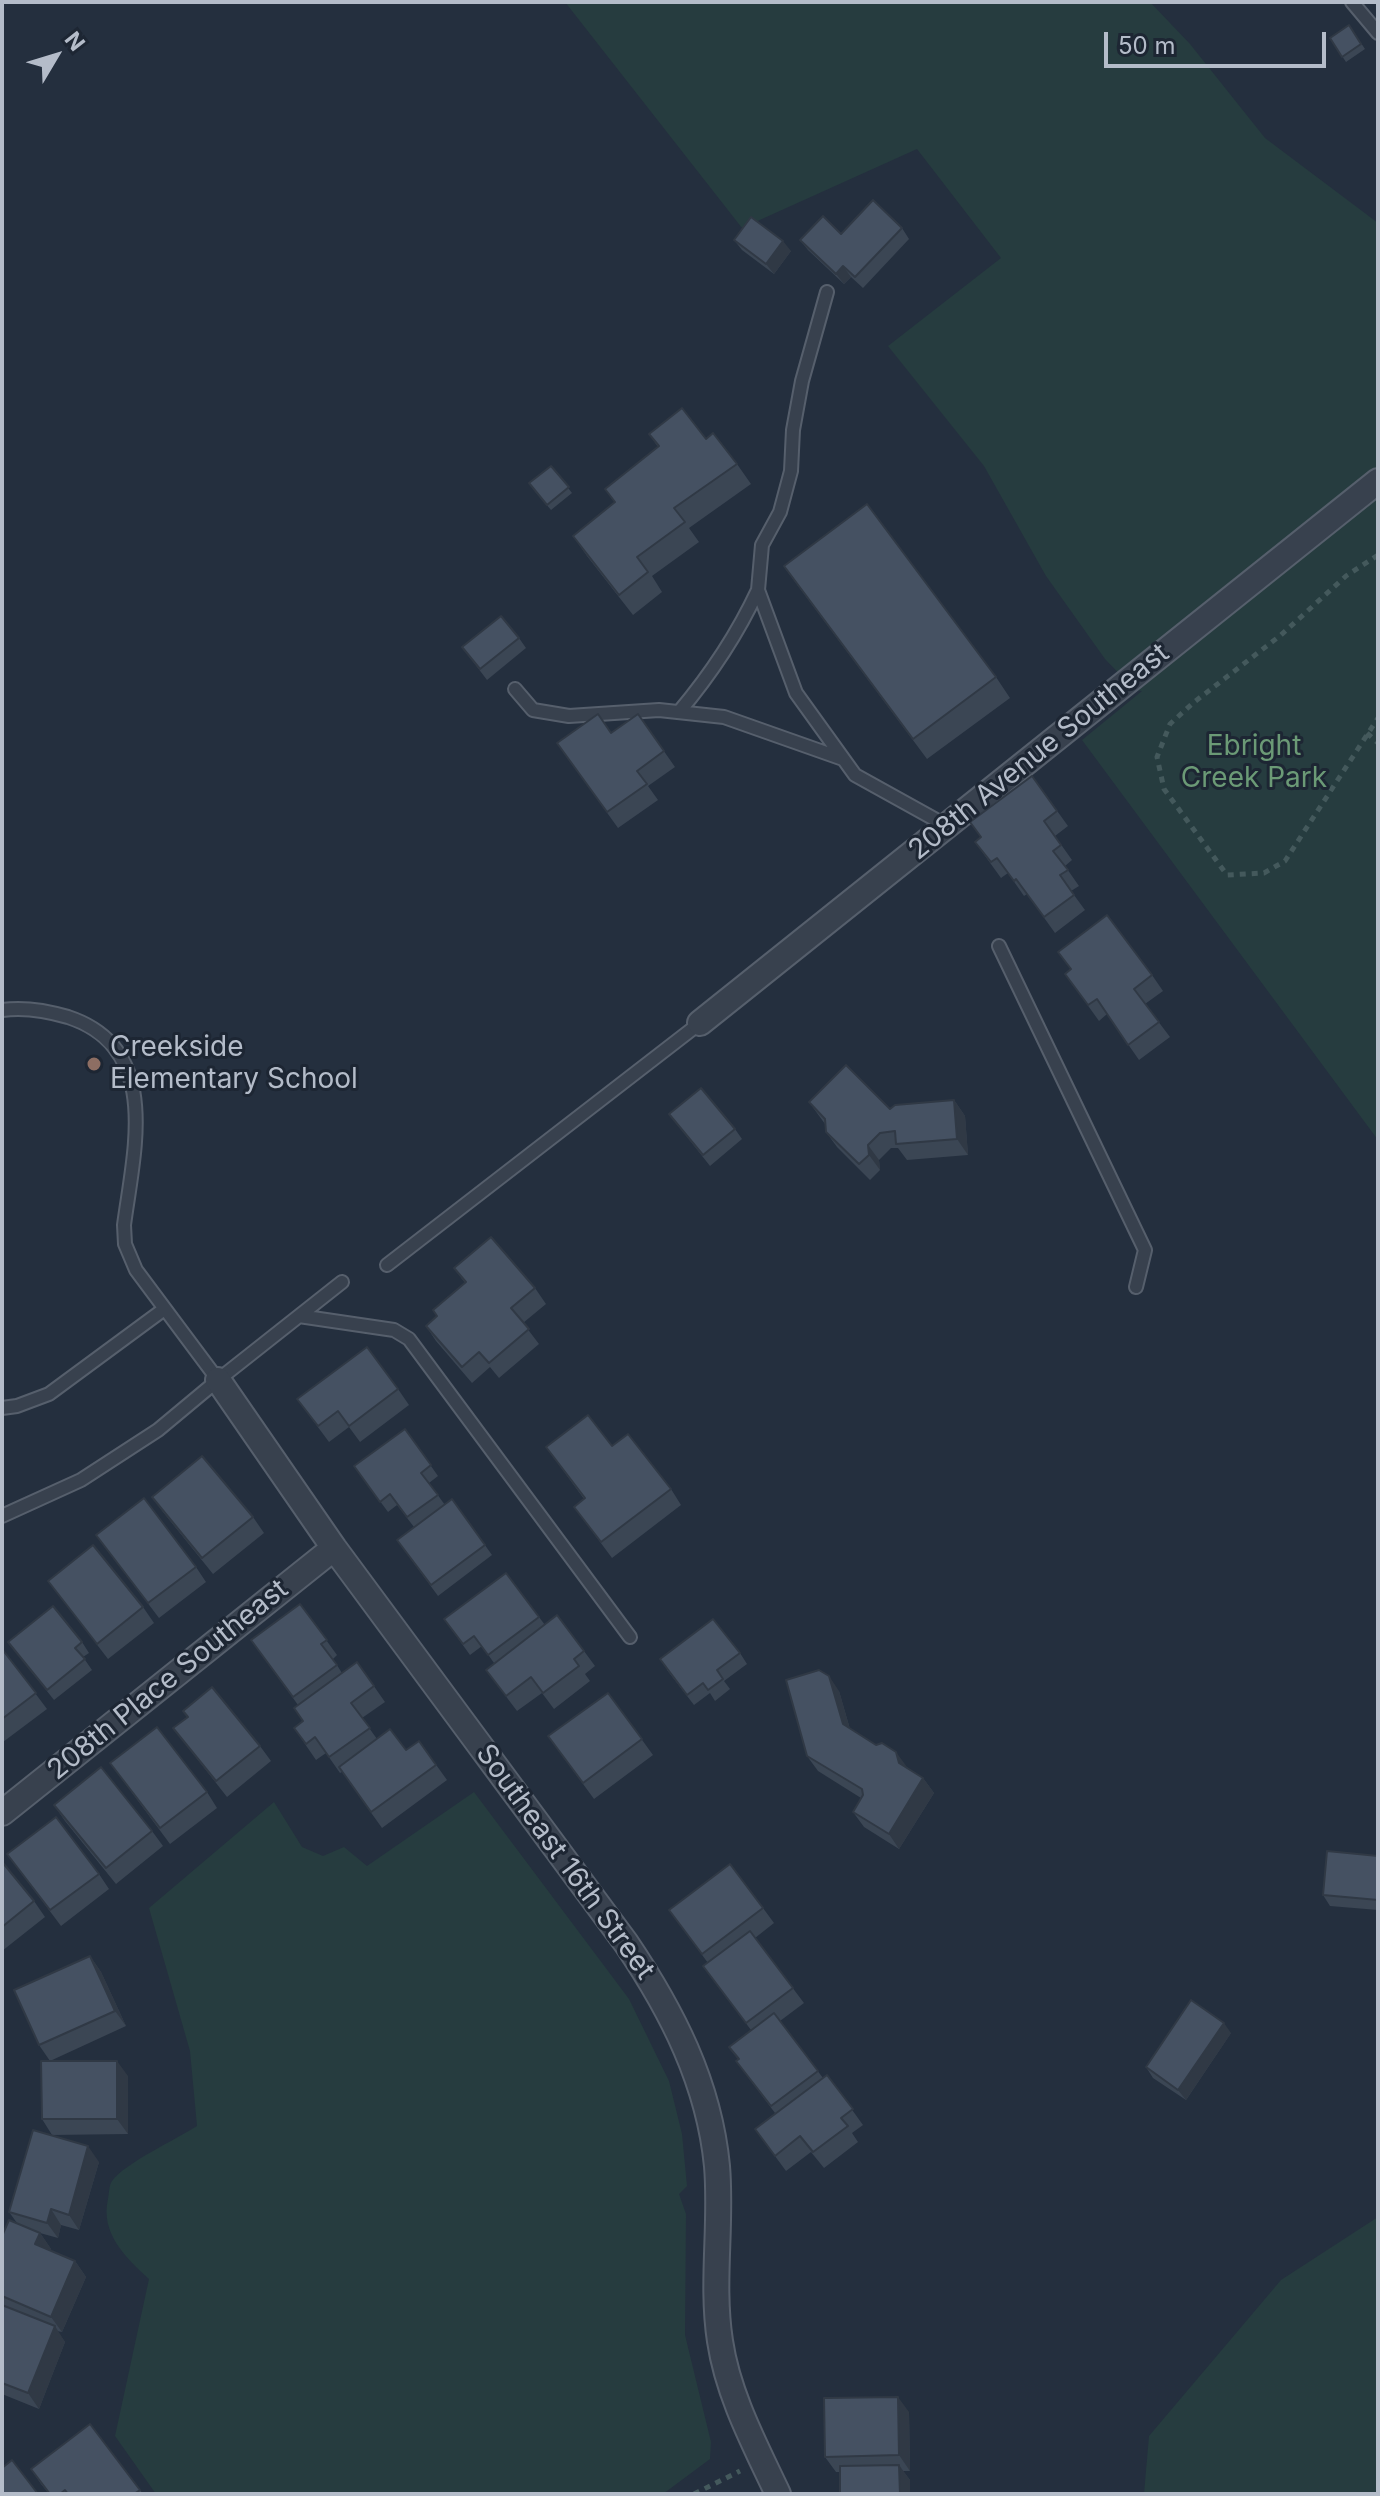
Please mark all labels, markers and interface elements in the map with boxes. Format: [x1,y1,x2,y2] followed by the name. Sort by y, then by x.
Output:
[16,16,96,96] north arrow
[1108,16,1330,66] scale bar
[60,27,90,56] text: N
[1118,31,1176,60] text: 50 m
[902,637,1176,867] street label: 208th Avenue Southeast
[1181,730,1327,796] park label: Ebright Creek Park
[110,1031,358,1097] place label: Creekside Elementary School
[85,1055,103,1073] marker: Creekside Elementary School
[41,1573,295,1787] street label: 208th Place Southeast
[468,1738,662,1986] street label: Southeast 16th Street

